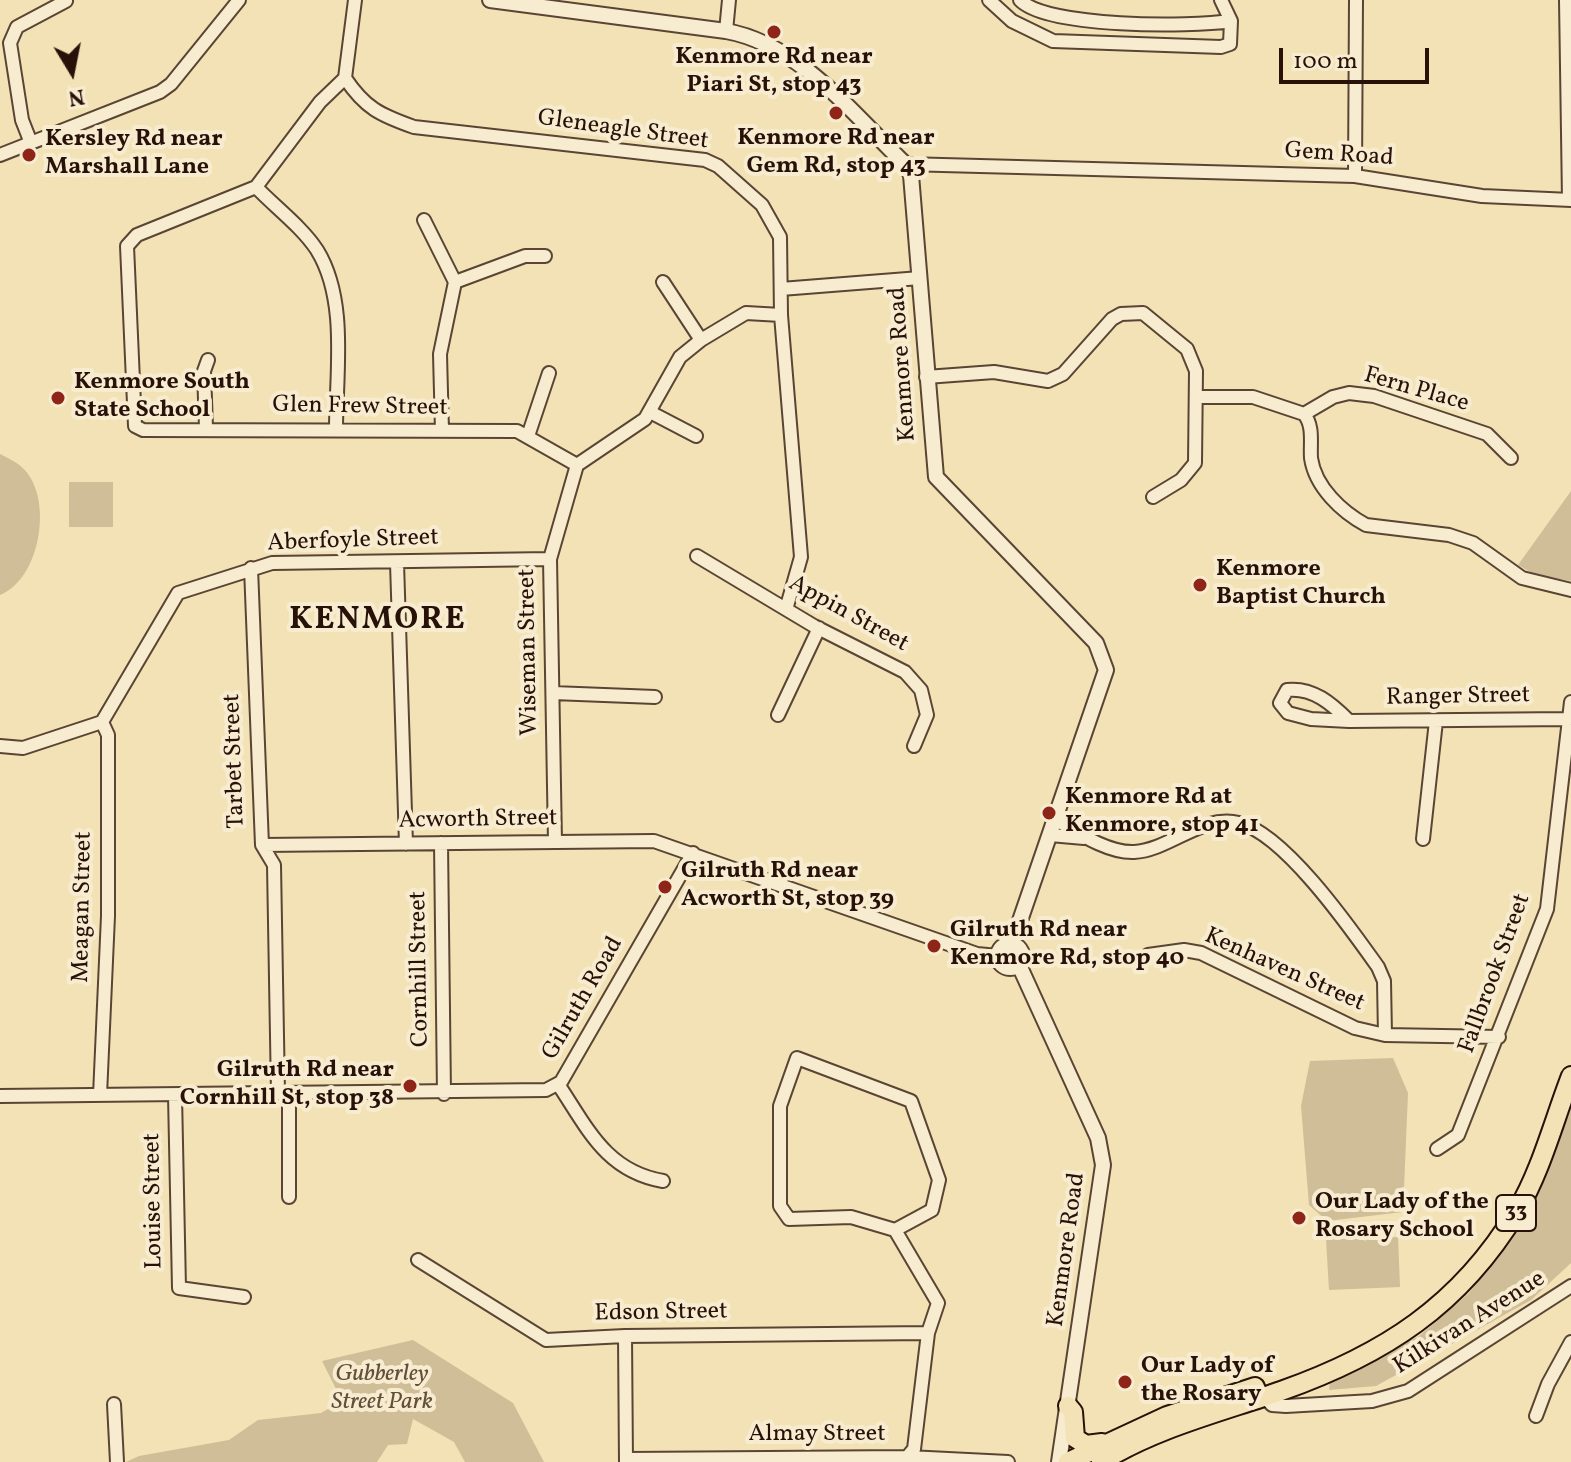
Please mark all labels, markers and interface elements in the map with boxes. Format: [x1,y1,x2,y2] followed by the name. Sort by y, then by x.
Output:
[765,23,783,41] marker: Kenmore Rd near Piari St, stop 43
[32,32,112,112] north arrow
[1283,32,1433,82] scale bar
[675,45,873,101] place label: Kenmore Rd near Piari St, stop 43
[1293,45,1358,79] text: 100 m
[66,79,87,113] text: N
[827,104,845,122] marker: Kenmore Rd near Gem Rd, stop 43
[536,105,710,157] street label: Gleneagle Street
[737,126,935,182] place label: Kenmore Rd near Gem Rd, stop 43
[45,127,223,183] place label: Kersley Rd near Marshall Lane
[1284,138,1394,174] street label: Gem Road
[20,146,38,164] marker: Kersley Rd near Marshall Lane
[884,285,924,443] street label: Kenmore Road
[1360,362,1472,420] street label: Fern Place
[74,370,250,426] place label: Kenmore South State School
[49,389,67,407] marker: Kenmore South State School
[272,392,448,424] street label: Glen Frew Street
[267,525,439,559] street label: Aberfoyle Street
[1216,557,1386,613] place label: Kenmore Baptist Church
[514,568,546,736] street label: Wiseman Street
[783,570,913,660] street label: Appin Street
[1191,576,1209,594] marker: Kenmore Baptist Church
[289,603,467,641] district label: KENMORE
[1386,682,1530,714] street label: Ranger Street
[219,693,253,829] street label: Tarbet Street
[1065,785,1259,841] place label: Kenmore Rd at Kenmore, stop 41
[1040,804,1058,822] marker: Kenmore Rd at Kenmore, stop 41
[398,805,558,837] street label: Acworth Street
[68,831,100,983] street label: Meagan Street
[681,859,894,915] place label: Gilruth Rd near Acworth St, stop 39
[656,878,674,896] marker: Gilruth Rd near Acworth St, stop 39
[1454,890,1538,1058] street label: Fallbrook Street
[405,891,437,1047] street label: Cornhill Street
[950,918,1184,974] place label: Gilruth Rd near Kenmore Rd, stop 40
[1199,923,1369,1019] street label: Kenhaven Street
[537,932,631,1066] street label: Gilruth Road
[925,937,943,955] marker: Gilruth Rd near Kenmore Rd, stop 40
[180,1058,394,1114] place label: Gilruth Rd near Cornhill St, stop 38
[401,1077,419,1095] marker: Gilruth Rd near Cornhill St, stop 38
[139,1133,171,1269] street label: Louise Street
[1043,1171,1093,1329] street label: Kenmore Road
[1315,1190,1489,1246] place label: Our Lady of the Rosary School
[1496,1195,1536,1231] road number: 33
[1290,1209,1308,1227] marker: Our Lady of the Rosary School
[1389,1266,1551,1382] street label: Kilkivan Avenue
[594,1298,728,1330] street label: Edson Street
[1141,1354,1273,1410] place label: Our Lady of the Rosary
[331,1362,433,1418] park label: Gubberley Street Park
[1116,1373,1134,1391] marker: Our Lady of the Rosary
[748,1422,886,1450] street label: Almay Street

